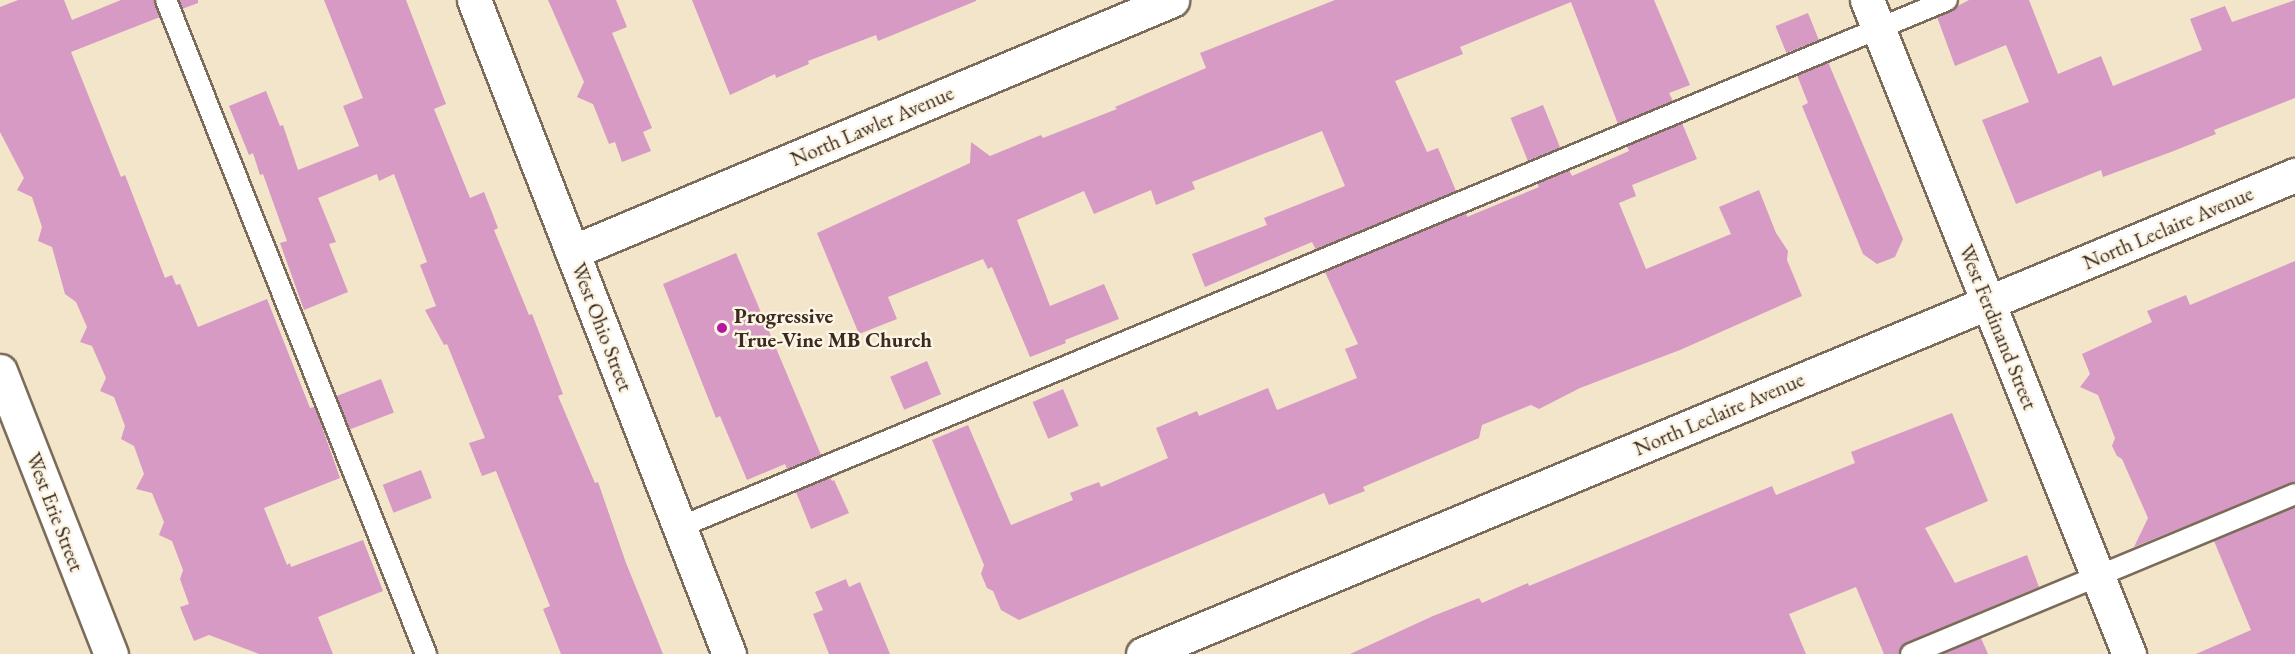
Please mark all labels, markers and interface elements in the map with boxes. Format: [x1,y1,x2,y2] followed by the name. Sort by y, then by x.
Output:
[787,80,957,172] street label: North Lawler Avenue
[2079,181,2257,275] street label: North Leclaire Avenue
[1953,241,2043,413] street label: West Ferdinand Street
[566,259,638,395] street label: West Ohio Street
[734,303,932,353] place label: Progressive True-Vine MB Church
[715,321,729,335] marker: Progressive True-Vine MB Church
[1630,367,1808,461] street label: North Leclaire Avenue
[21,449,89,575] street label: West Erie Street

